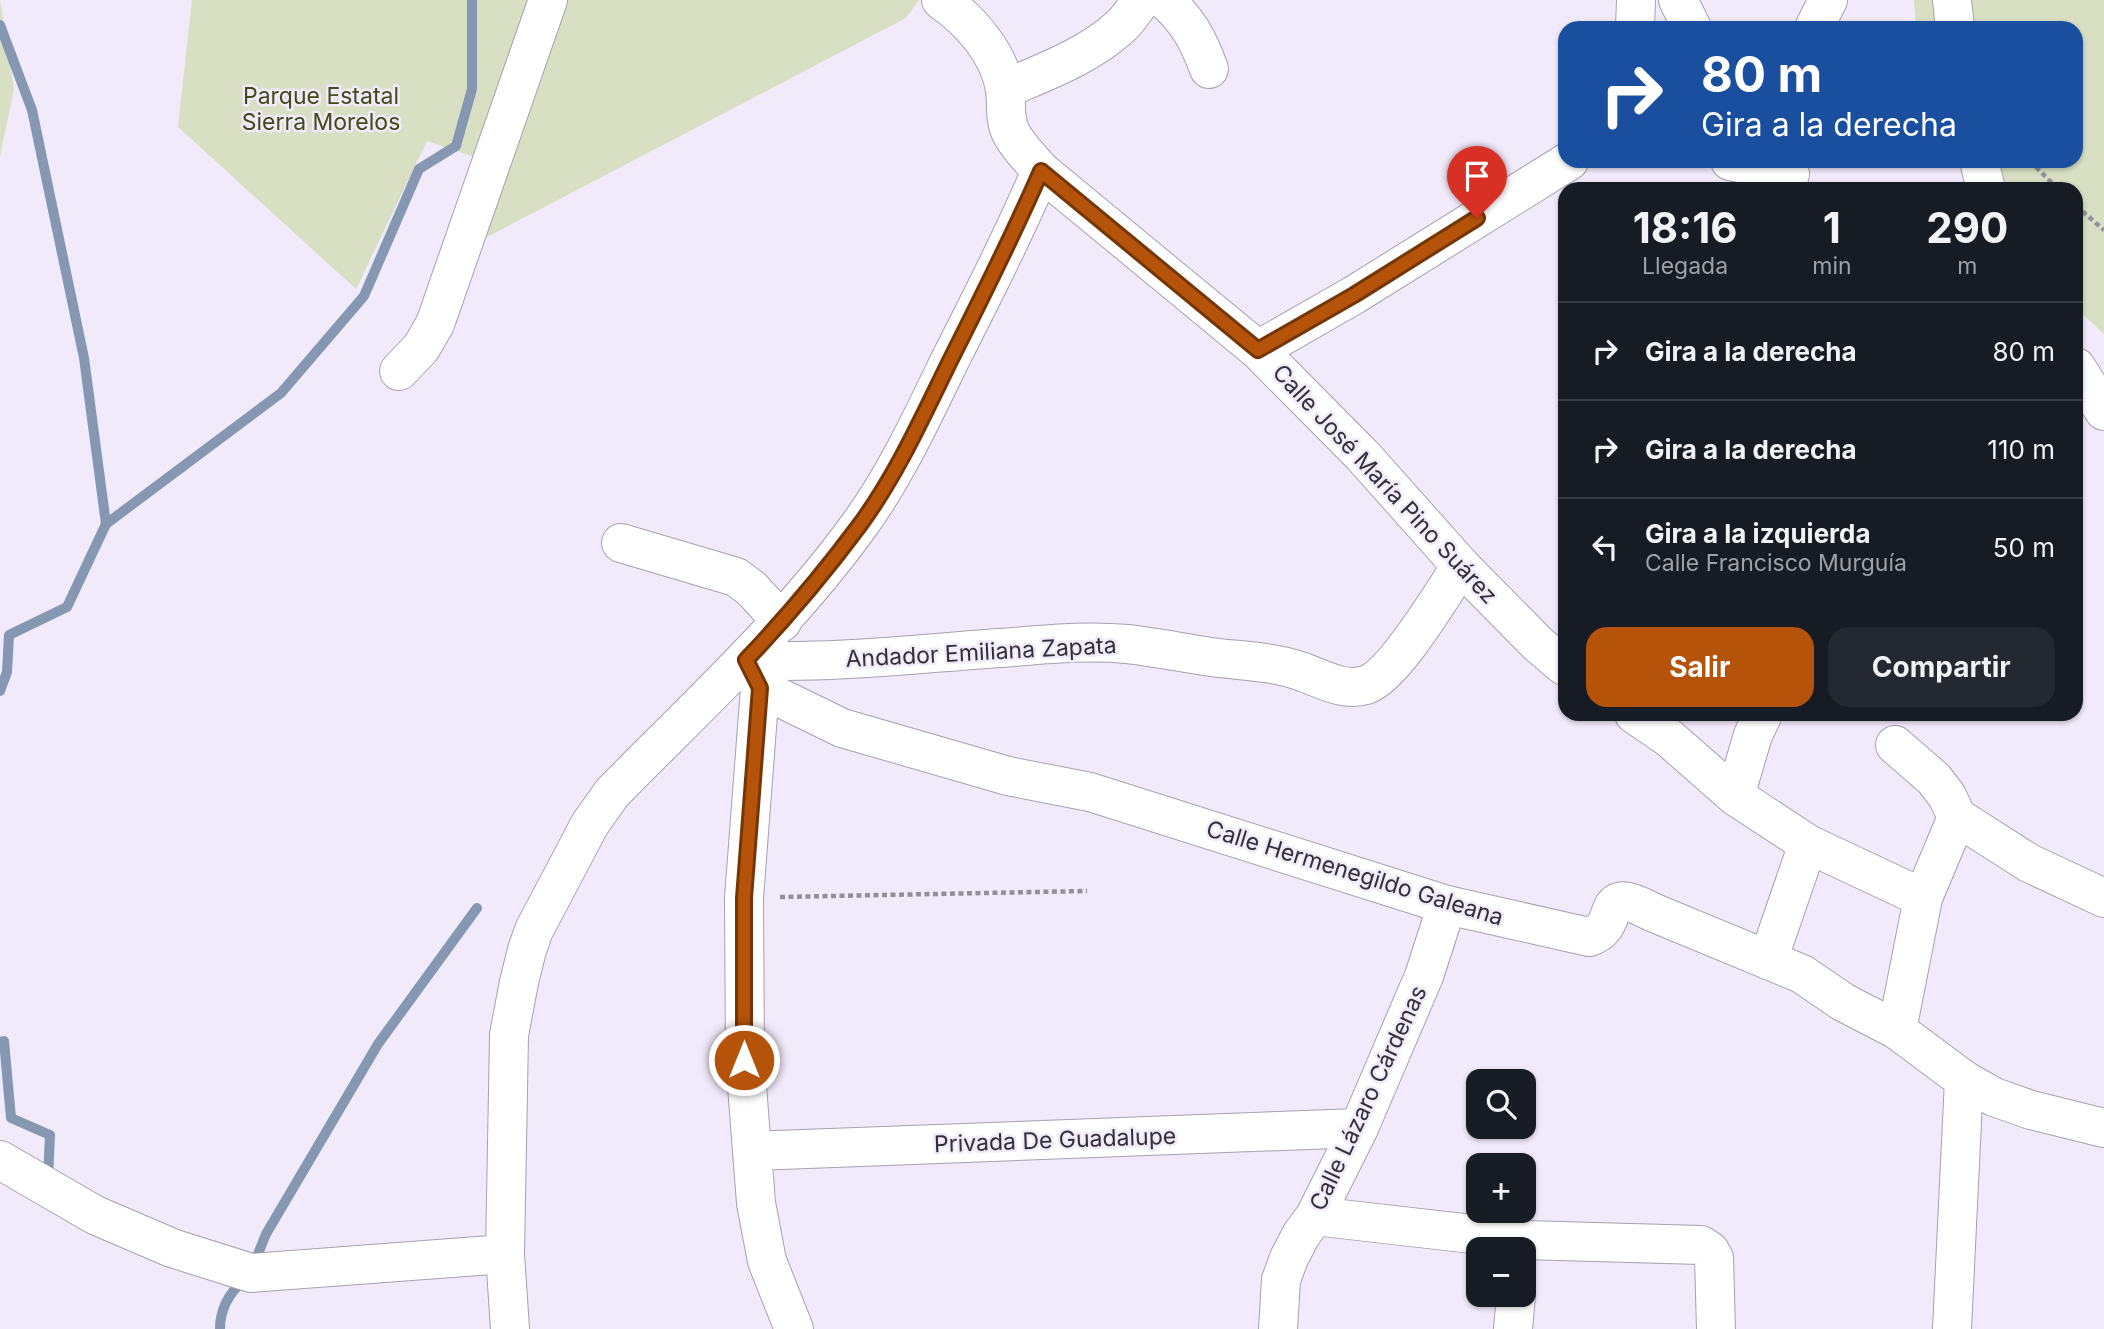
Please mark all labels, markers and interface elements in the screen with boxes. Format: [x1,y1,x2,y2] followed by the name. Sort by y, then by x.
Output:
[1701,45,1822,104] text: 80 m
[1586,49,1677,140] icon: right
[242,82,400,136] park label: Parque Estatal Sierra Morelos
[1701,105,1957,144] text: Gira a la derecha
[1447,146,1507,218] pin
[1458,157,1496,195] icon: arrive
[1633,202,1738,253] text: 18:16
[1823,202,1841,253] text: 1
[1926,202,2008,253] text: 290
[1642,252,1728,280] text: Llegada
[1812,252,1852,280] text: min
[1957,252,1977,280] text: m
[1586,332,1624,370] icon: right
[1645,336,1857,367] text: Gira a la derecha
[1992,336,2055,367] text: 80 m
[1267,359,1503,609] street label: Calle José María Pino Suárez
[1586,430,1624,468] icon: right
[1645,434,1857,465] text: Gira a la derecha
[1987,434,2055,465] text: 110 m
[1645,518,1871,549] text: Gira a la izquierda
[1586,528,1624,566] icon: left
[1993,532,2055,563] text: 50 m
[1645,549,1907,577] text: Calle Francisco Murguía
[1586,627,1814,707] button: Salir
[1828,627,2055,707] button: Compartir
[845,631,1117,673] street label: Andador Emiliana Zapata
[1203,814,1507,932] street label: Calle Hermenegildo Galeana
[1304,981,1432,1215] street label: Calle Lázaro Cárdenas
[707,1023,781,1097] position arrow
[1466,1069,1536,1307] map controls
[1466,1069,1536,1139] button: search
[933,1122,1177,1158] street label: Privada De Guadalupe
[1466,1153,1536,1223] button: +
[1466,1237,1536,1307] button: −

